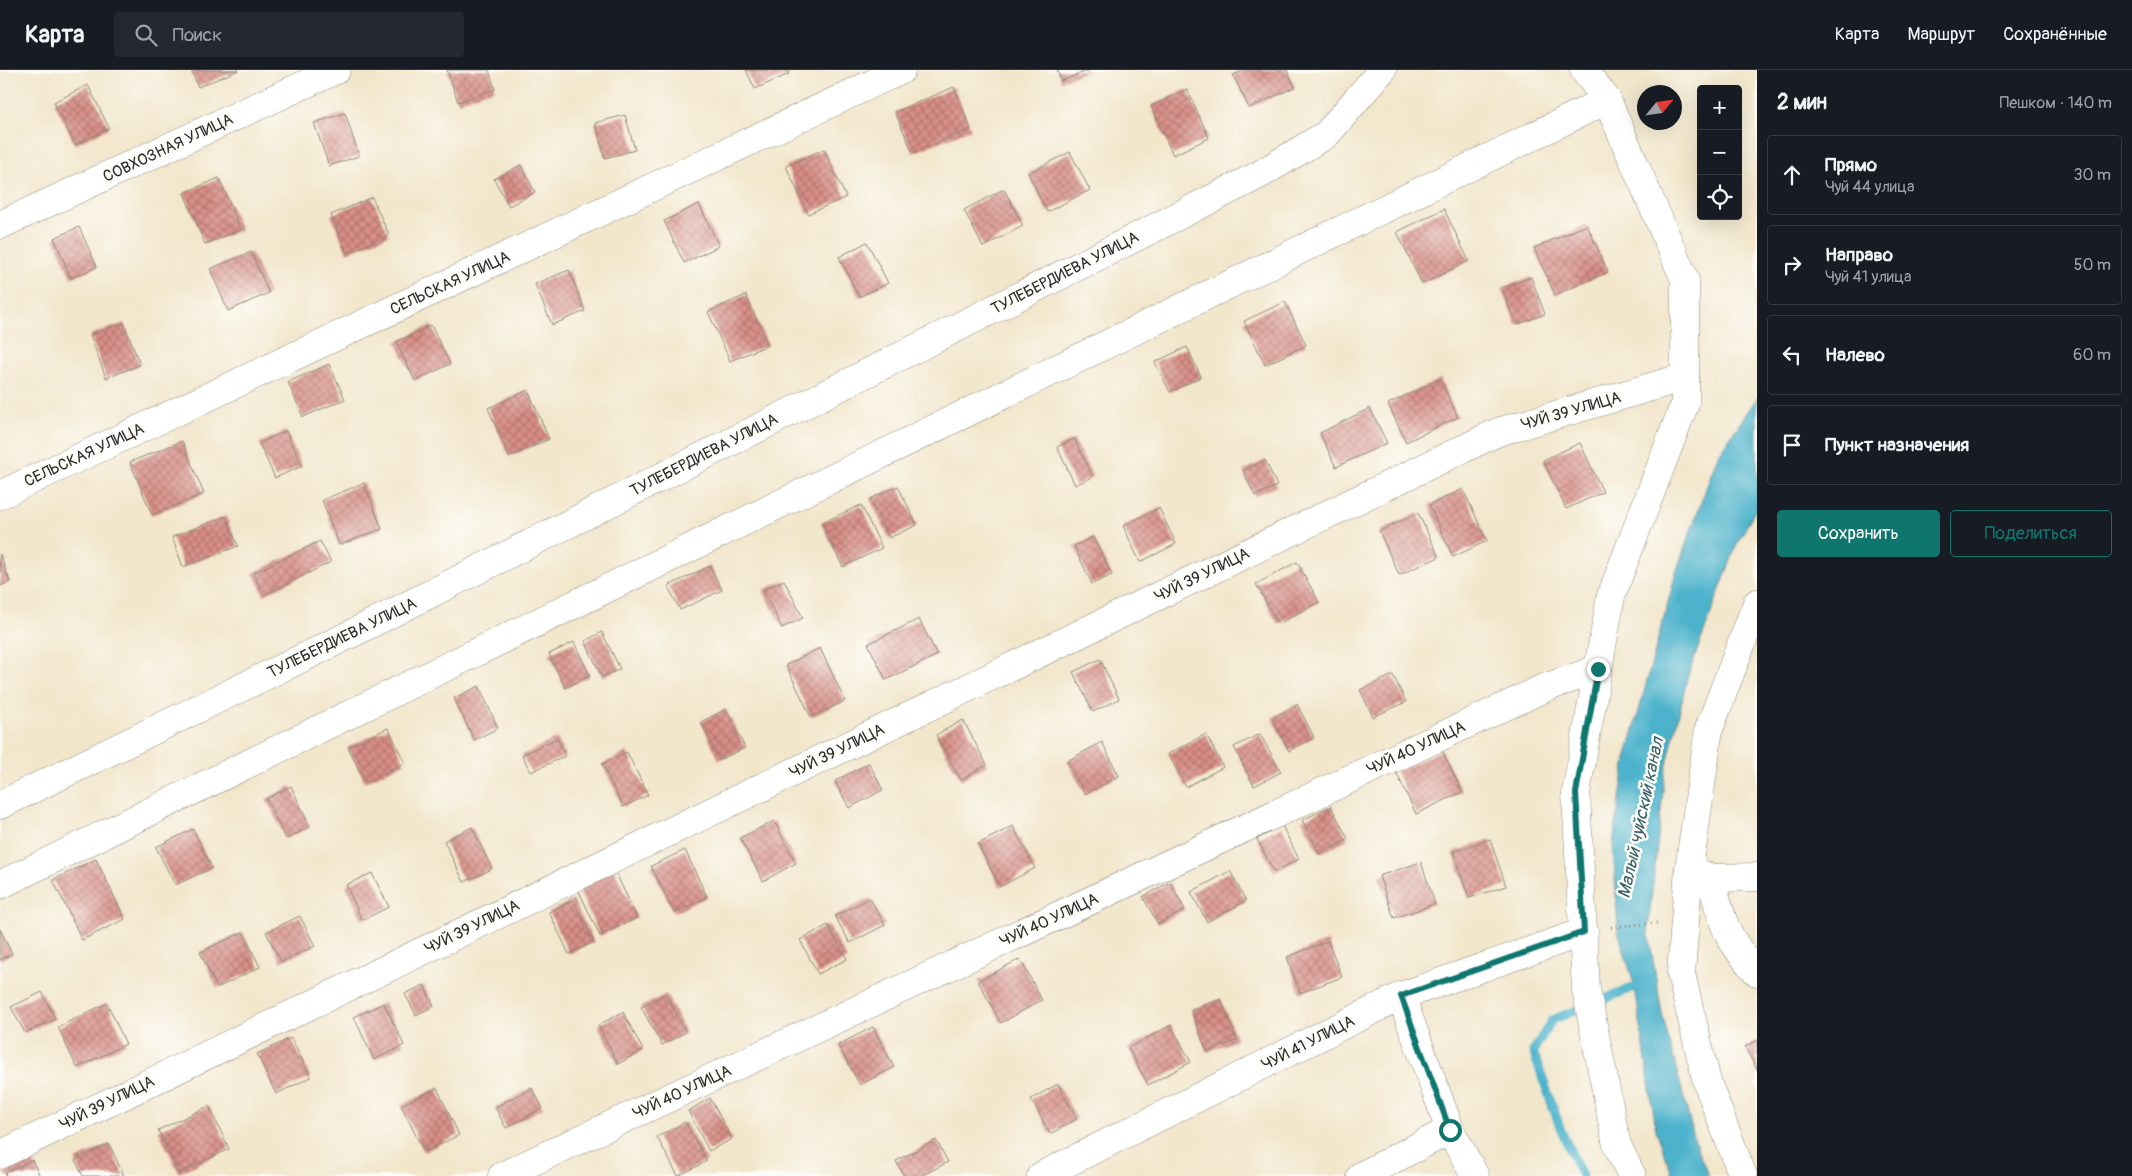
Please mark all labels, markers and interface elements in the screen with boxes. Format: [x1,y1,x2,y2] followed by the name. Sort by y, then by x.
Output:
[114,12,464,57] search box
[25,20,84,49] text: Карта
[132,21,160,49] icon: search
[172,23,222,47] text: Поиск
[1835,23,1879,46] text: Карта
[1907,23,1975,46] text: Маршрут
[2003,23,2107,46] text: Сохранённые
[1637,85,1682,130] north arrow
[1697,85,1742,220] map controls
[1697,85,1742,130] button: +
[1777,89,1827,116] text: 2 мин
[2000,93,2112,113] text: Пешком · 140 m
[100,109,236,187] street label: СОВХОЗНАЯ УЛИЦА
[1697,130,1742,175] button: −
[1825,153,1877,177] text: Прямо
[1778,161,1806,189] icon: ahead
[2073,165,2111,185] text: 30 m
[1697,175,1742,220] button: locate
[1825,177,1914,197] text: Чуй 44 улица
[988,227,1142,319] street label: ТУЛЕБЕРДИЕВА УЛИЦА
[1825,243,1893,267] text: Направо
[387,246,513,320] street label: СЕЛЬСКАЯ УЛИЦА
[1778,251,1806,279] icon: right
[2074,255,2111,275] text: 50 m
[1825,267,1911,287] text: Чуй 41 улица
[1778,341,1806,369] icon: left
[1825,343,1885,367] text: Налево
[2073,345,2111,365] text: 60 m
[1519,387,1623,435] street label: ЧУЙ 39 УЛИЦА
[627,409,781,501] street label: ТУЛЕБЕРДИЕВА УЛИЦА
[21,418,147,492] street label: СЕЛЬСКАЯ УЛИЦА
[1778,431,1806,459] icon: arrive
[1825,433,1969,457] text: Пункт назначения
[1777,510,1940,557] button: Сохранить
[1950,510,2112,557] button: Поделиться
[1151,543,1253,607] street label: ЧУЙ 39 УЛИЦА
[264,593,420,683] street label: ТУЛЕБЕРДИЕВА УЛИЦА
[1587,658,1610,681] route end
[1364,716,1468,780] street label: ЧУЙ 40 УЛИЦА
[786,719,888,783] street label: ЧУЙ 39 УЛИЦА
[1613,734,1670,901] water label: Малый чуйский канал
[997,888,1101,952] street label: ЧУЙ 40 УЛИЦА
[421,895,523,959] street label: ЧУЙ 39 УЛИЦА
[1258,1011,1358,1075] street label: ЧУЙ 41 УЛИЦА
[630,1060,734,1124] street label: ЧУЙ 40 УЛИЦА
[56,1071,158,1135] street label: ЧУЙ 39 УЛИЦА
[1439,1119,1462,1142] route start

